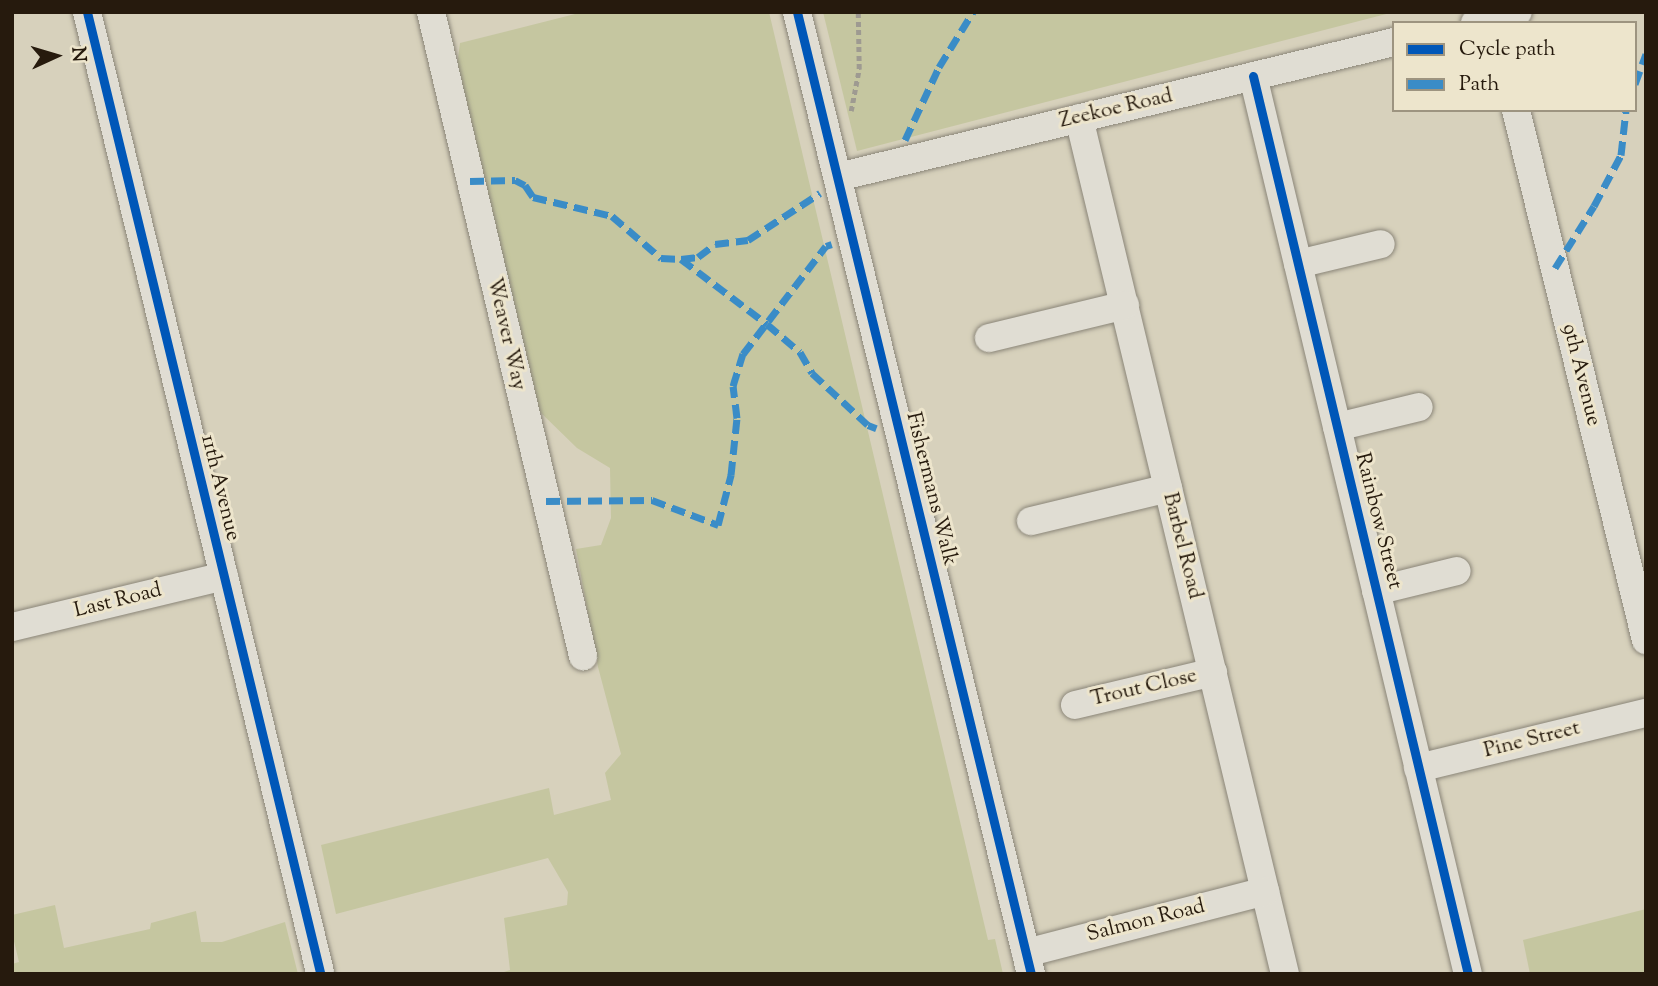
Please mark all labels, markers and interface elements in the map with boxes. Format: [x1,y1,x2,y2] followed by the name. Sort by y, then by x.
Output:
[21,21,91,91] north arrow
[1392,21,1637,112] legend
[1459,35,1556,65] text: Cycle path
[63,46,91,63] text: N
[1459,70,1500,100] text: Path
[1057,84,1175,134] street label: Zeekoe Road
[481,275,531,393] street label: Weaver Way
[1556,321,1606,429] street label: 9th Avenue
[900,410,962,568] street label: Fishermans Walk
[195,432,245,544] street label: 11th Avenue
[1349,450,1407,592] street label: Rainbow Street
[1157,490,1207,602] street label: Barbel Road
[72,578,164,624] street label: Last Road
[1088,664,1200,712] street label: Trout Close
[1481,716,1583,764] street label: Pine Street
[1084,894,1208,948] street label: Salmon Road

